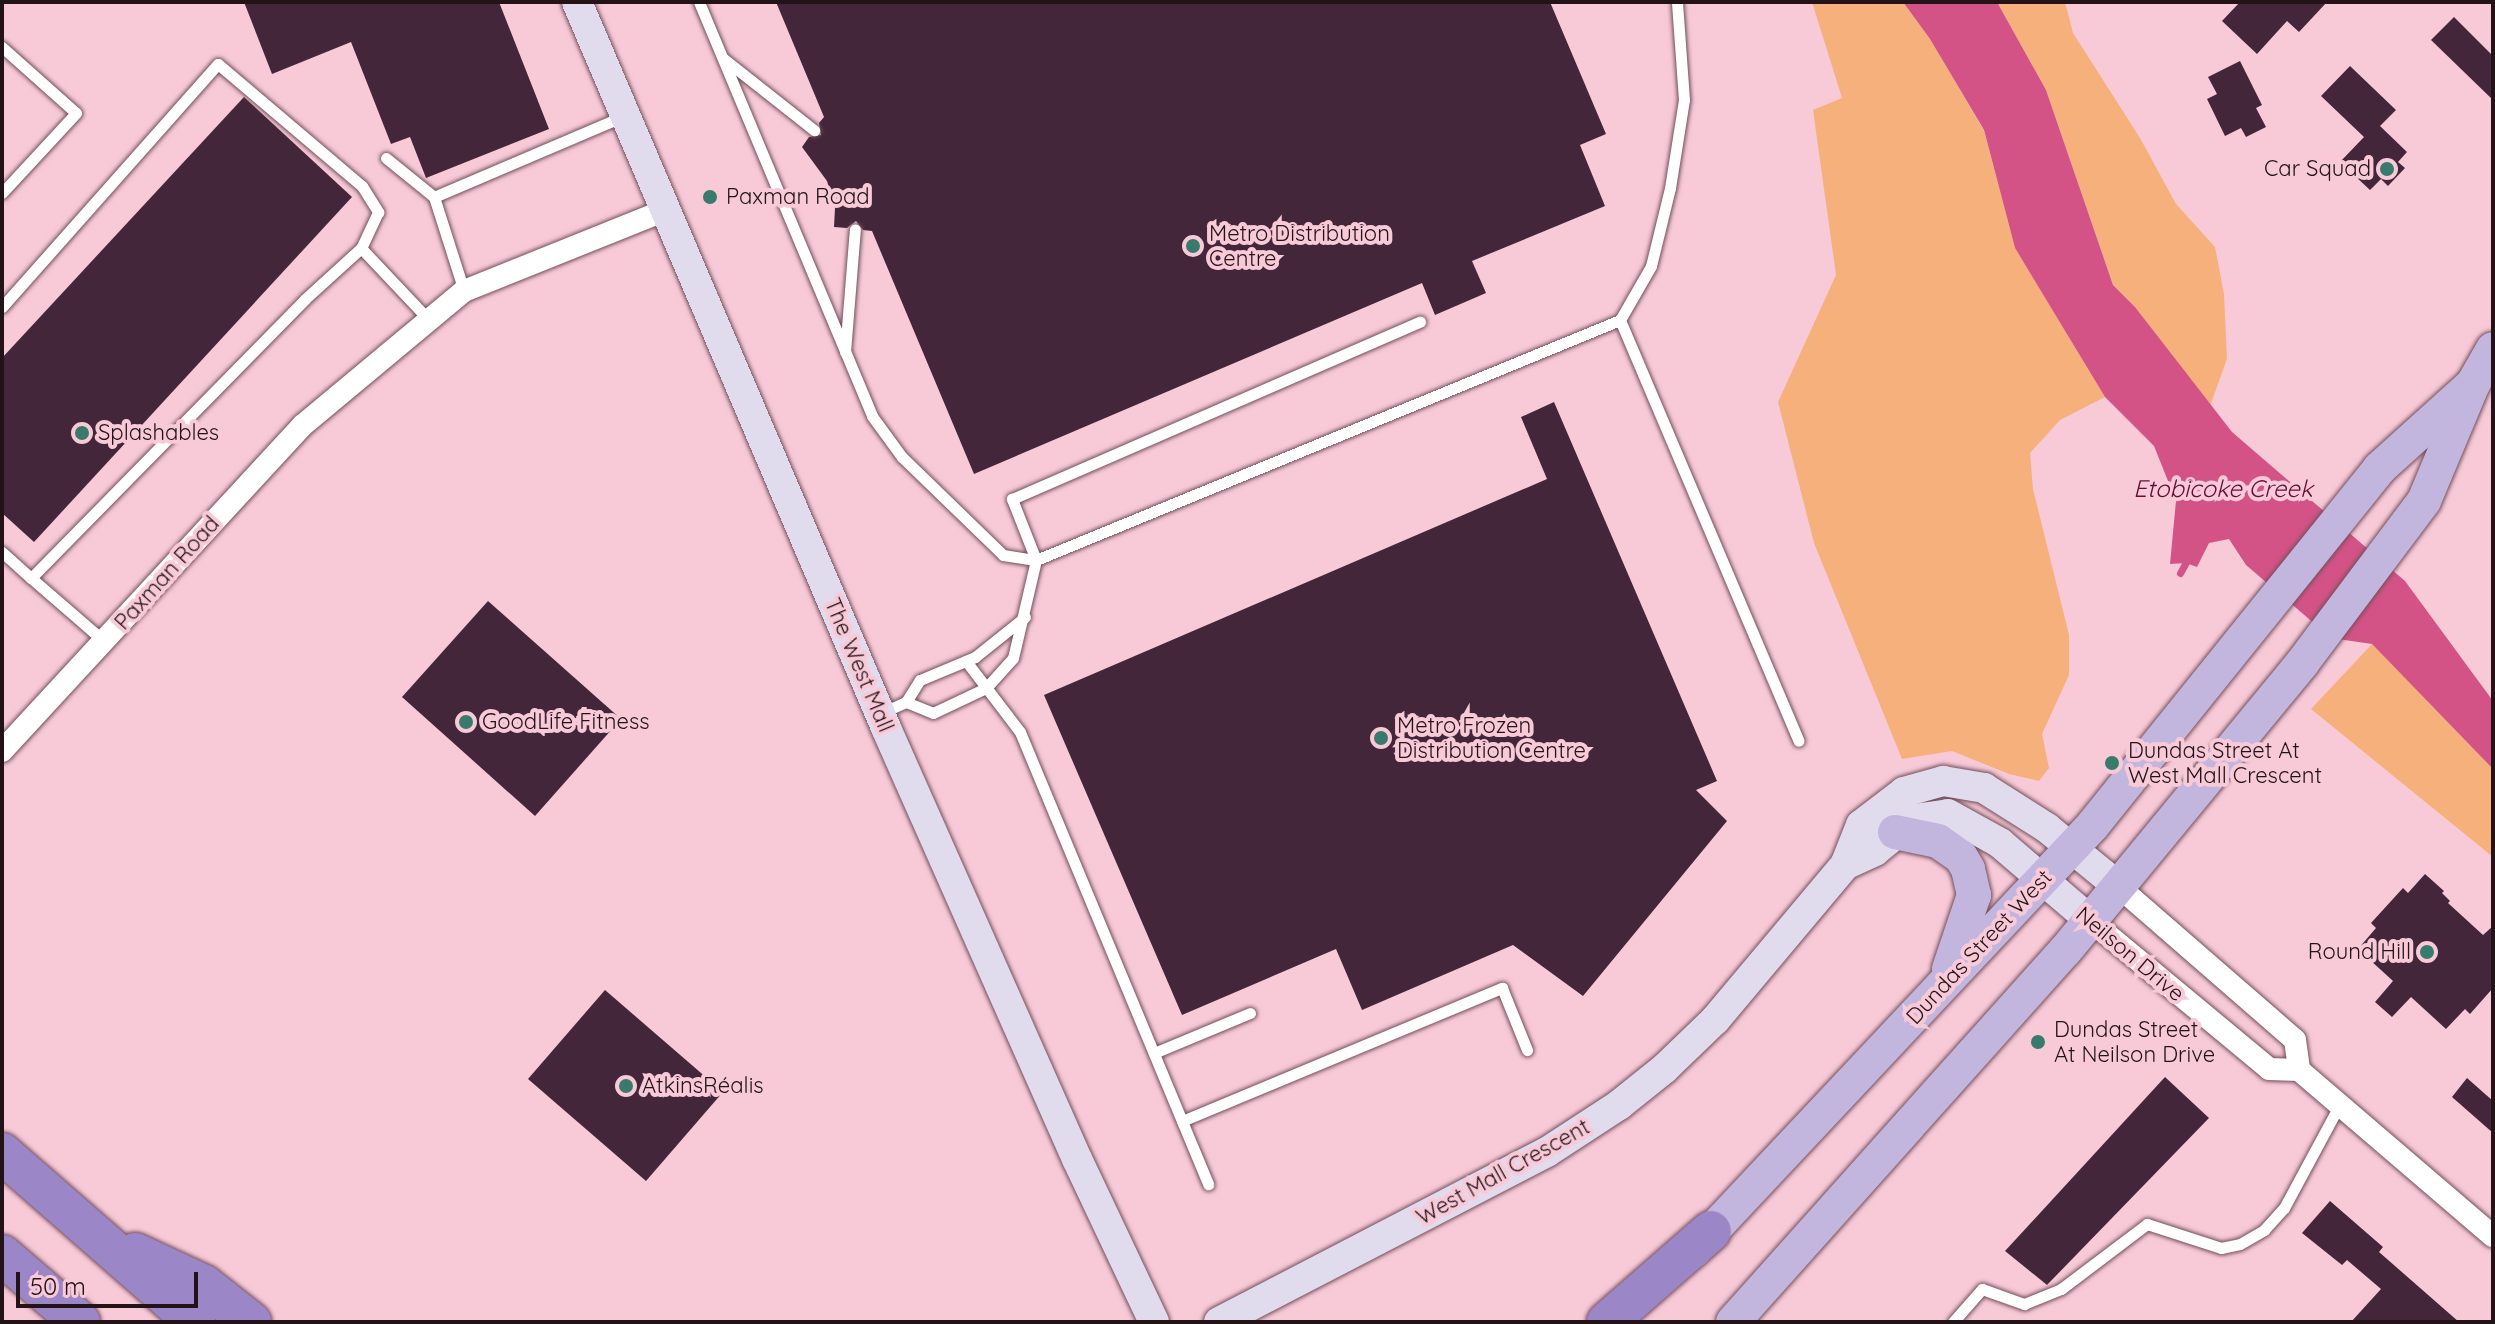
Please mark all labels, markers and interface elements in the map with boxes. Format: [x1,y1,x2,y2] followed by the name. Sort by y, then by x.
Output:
[2264,156,2371,182] place label: Car Squad
[2378,160,2396,178] marker: Car Squad
[726,184,870,210] place label: Paxman Road
[701,188,719,206] marker: Paxman Road
[1209,220,1390,272] place label: Metro Distribution Centre
[1184,237,1202,255] marker: Metro Distribution Centre
[98,420,219,446] place label: Splashables
[73,424,91,442] marker: Splashables
[2133,475,2313,503] water label: Etobicoke Creek
[109,511,225,635] street label: Paxman Road
[819,594,899,736] street label: The West Mall
[482,709,650,735] place label: GoodLife Fitness
[1397,712,1586,764] place label: Metro Frozen Distribution Centre
[457,713,475,731] marker: GoodLife Fitness
[1372,729,1390,747] marker: Metro Frozen Distribution Centre
[2128,737,2322,788] place label: Dundas Street At West Mall Crescent
[2103,754,2121,772] marker: Dundas Street At West Mall Crescent
[1901,864,2057,1030] street label: Dundas Street West
[2070,901,2190,1007] street label: Neilson Drive
[2308,939,2411,965] place label: Round Hill
[2418,943,2436,961] marker: Round Hill
[2054,1016,2215,1068] place label: Dundas Street At Neilson Drive
[2029,1033,2047,1051] marker: Dundas Street At Neilson Drive
[642,1073,764,1099] place label: AtkinsRéalis
[617,1077,635,1095] marker: AtkinsRéalis
[1412,1113,1594,1231] street label: West Mall Crescent
[20,1256,202,1306] scale bar
[30,1271,86,1301] text: 50 m

